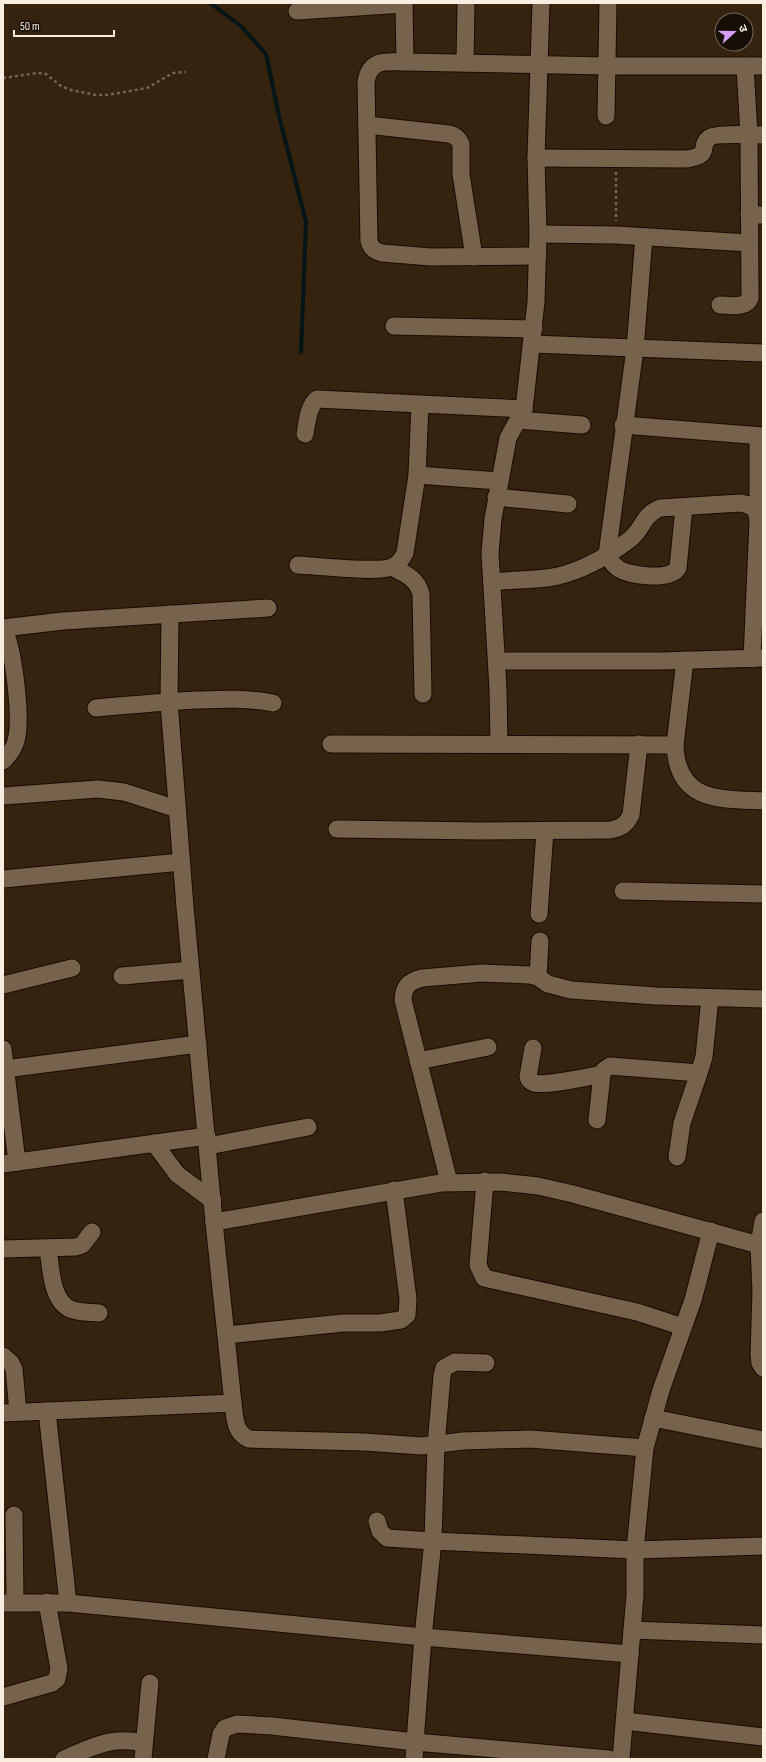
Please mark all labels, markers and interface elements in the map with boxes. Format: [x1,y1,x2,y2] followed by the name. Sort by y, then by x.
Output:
[14,12,114,38] scale bar
[714,12,754,52] north arrow
[20,19,40,34] text: 50 m
[736,23,750,34] text: उ

